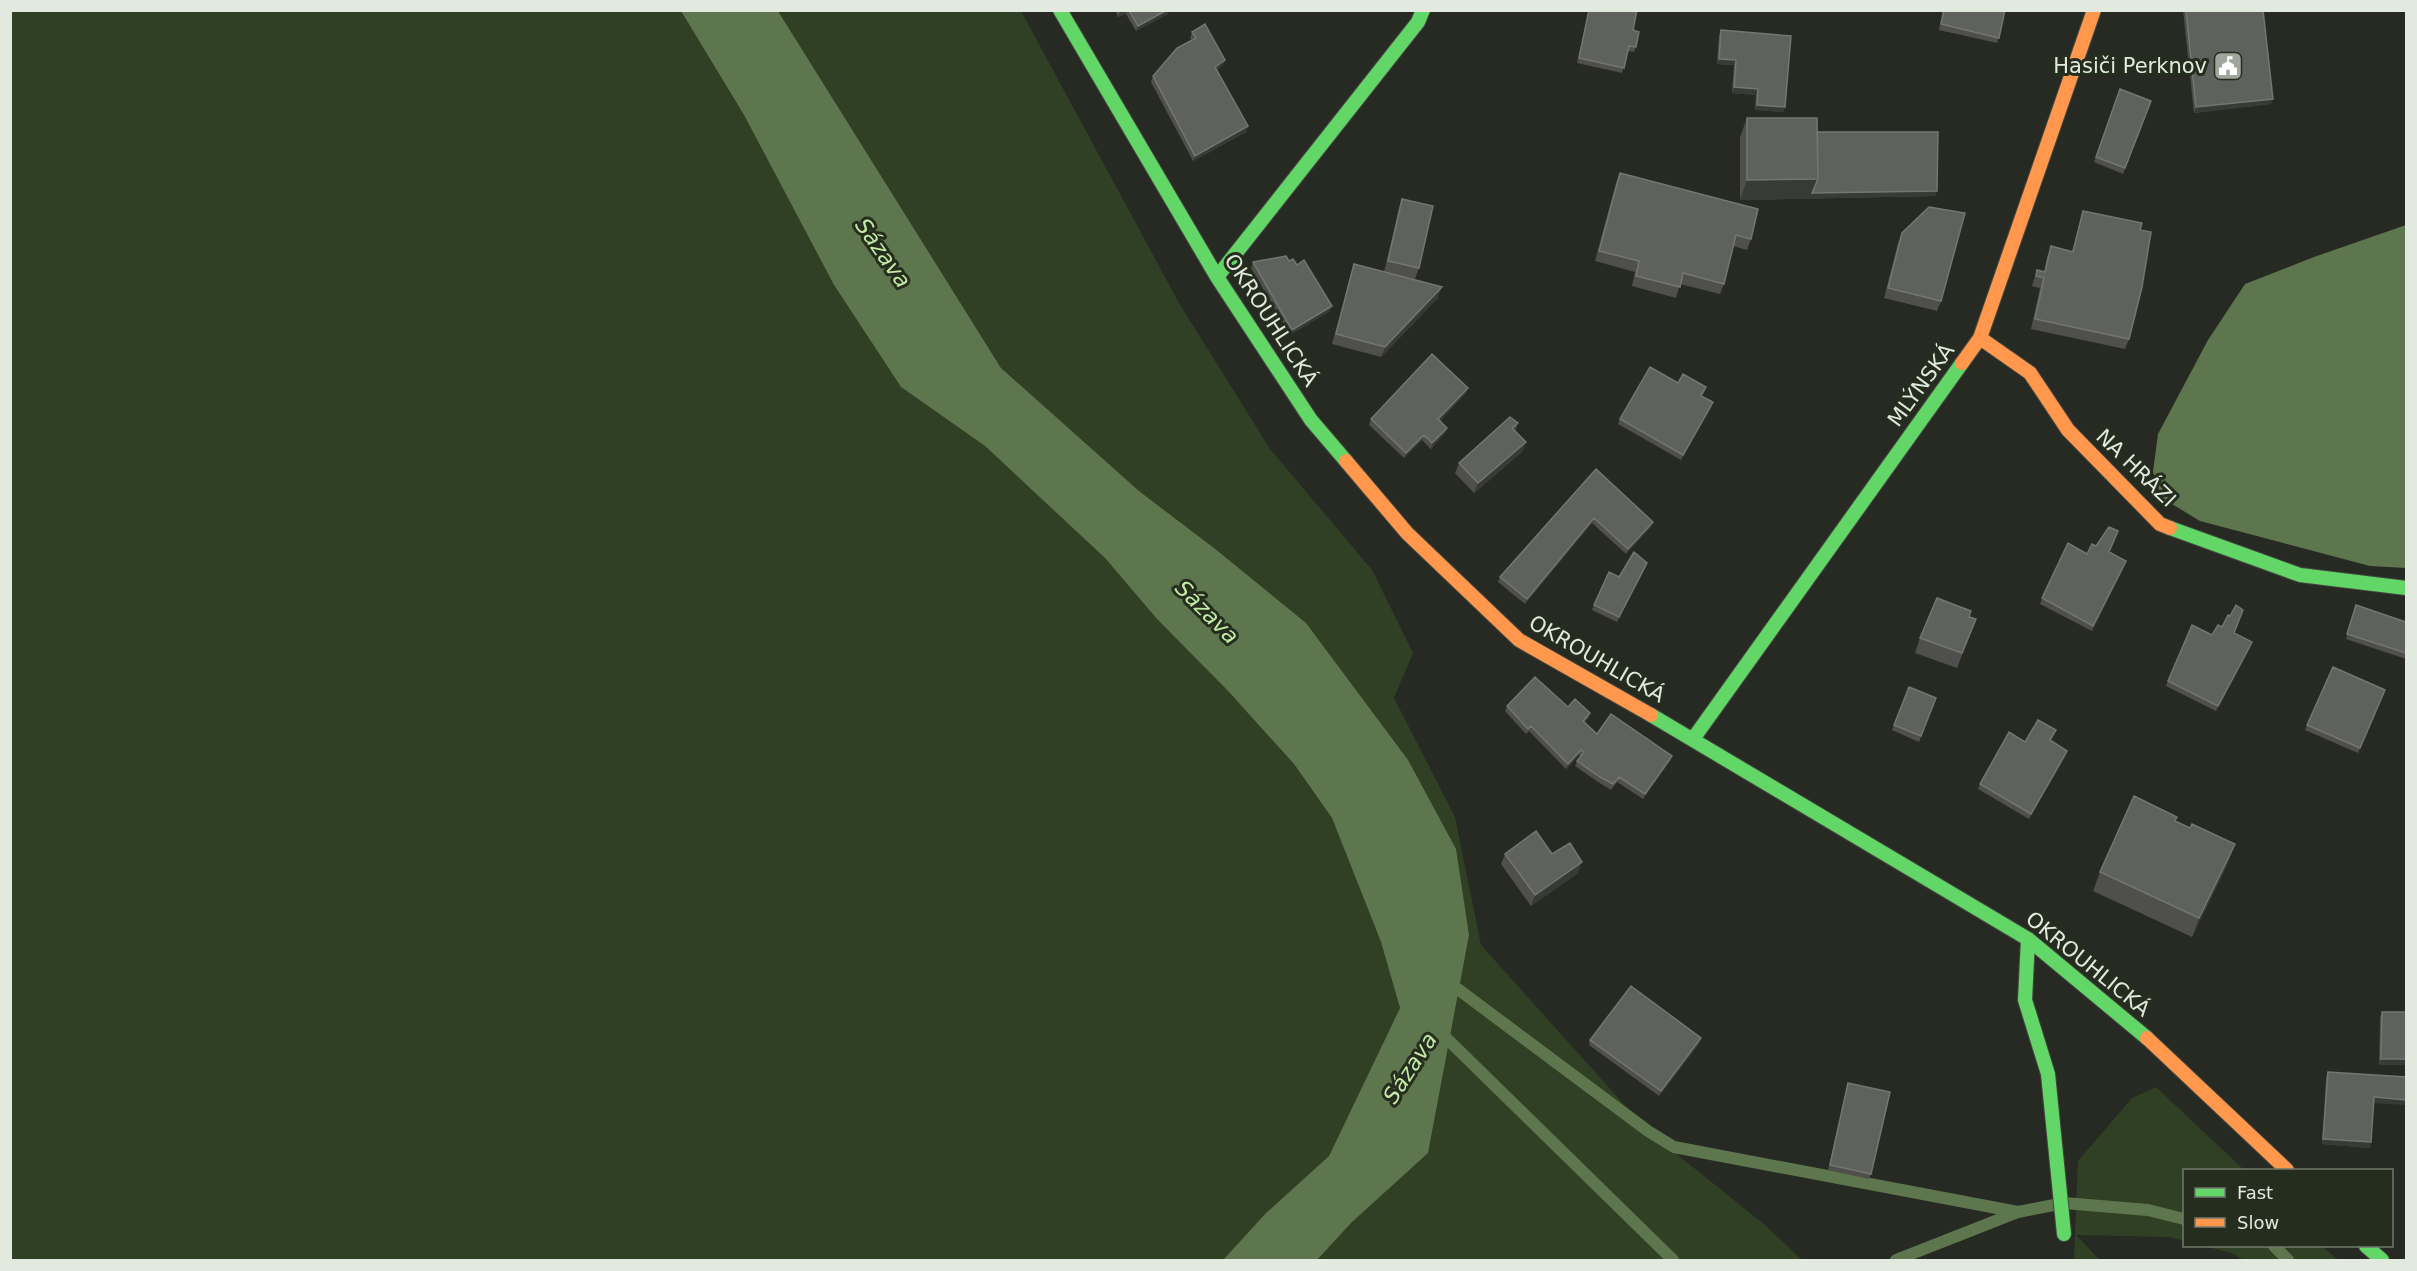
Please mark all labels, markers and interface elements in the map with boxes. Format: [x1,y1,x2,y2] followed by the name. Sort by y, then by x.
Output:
[2212,50,2244,82] public building icon: Hasiči Perknov
[2053,54,2207,78] place label: Hasiči Perknov
[850,213,916,293] water label: Sázava
[1219,249,1324,391] street label: OKROUHLICKÁ
[1882,338,1959,431] street label: MLÝNSKÁ
[2091,423,2181,512] street label: NA HRÁZI
[1170,575,1244,649] water label: Sázava
[1525,610,1670,708] street label: OKROUHLICKÁ
[2021,906,2156,1022] street label: OKROUHLICKÁ
[1378,1028,1442,1108] water label: Sázava
[2183,1169,2393,1247] legend
[2237,1182,2273,1203] text: Fast
[2237,1212,2279,1233] text: Slow

